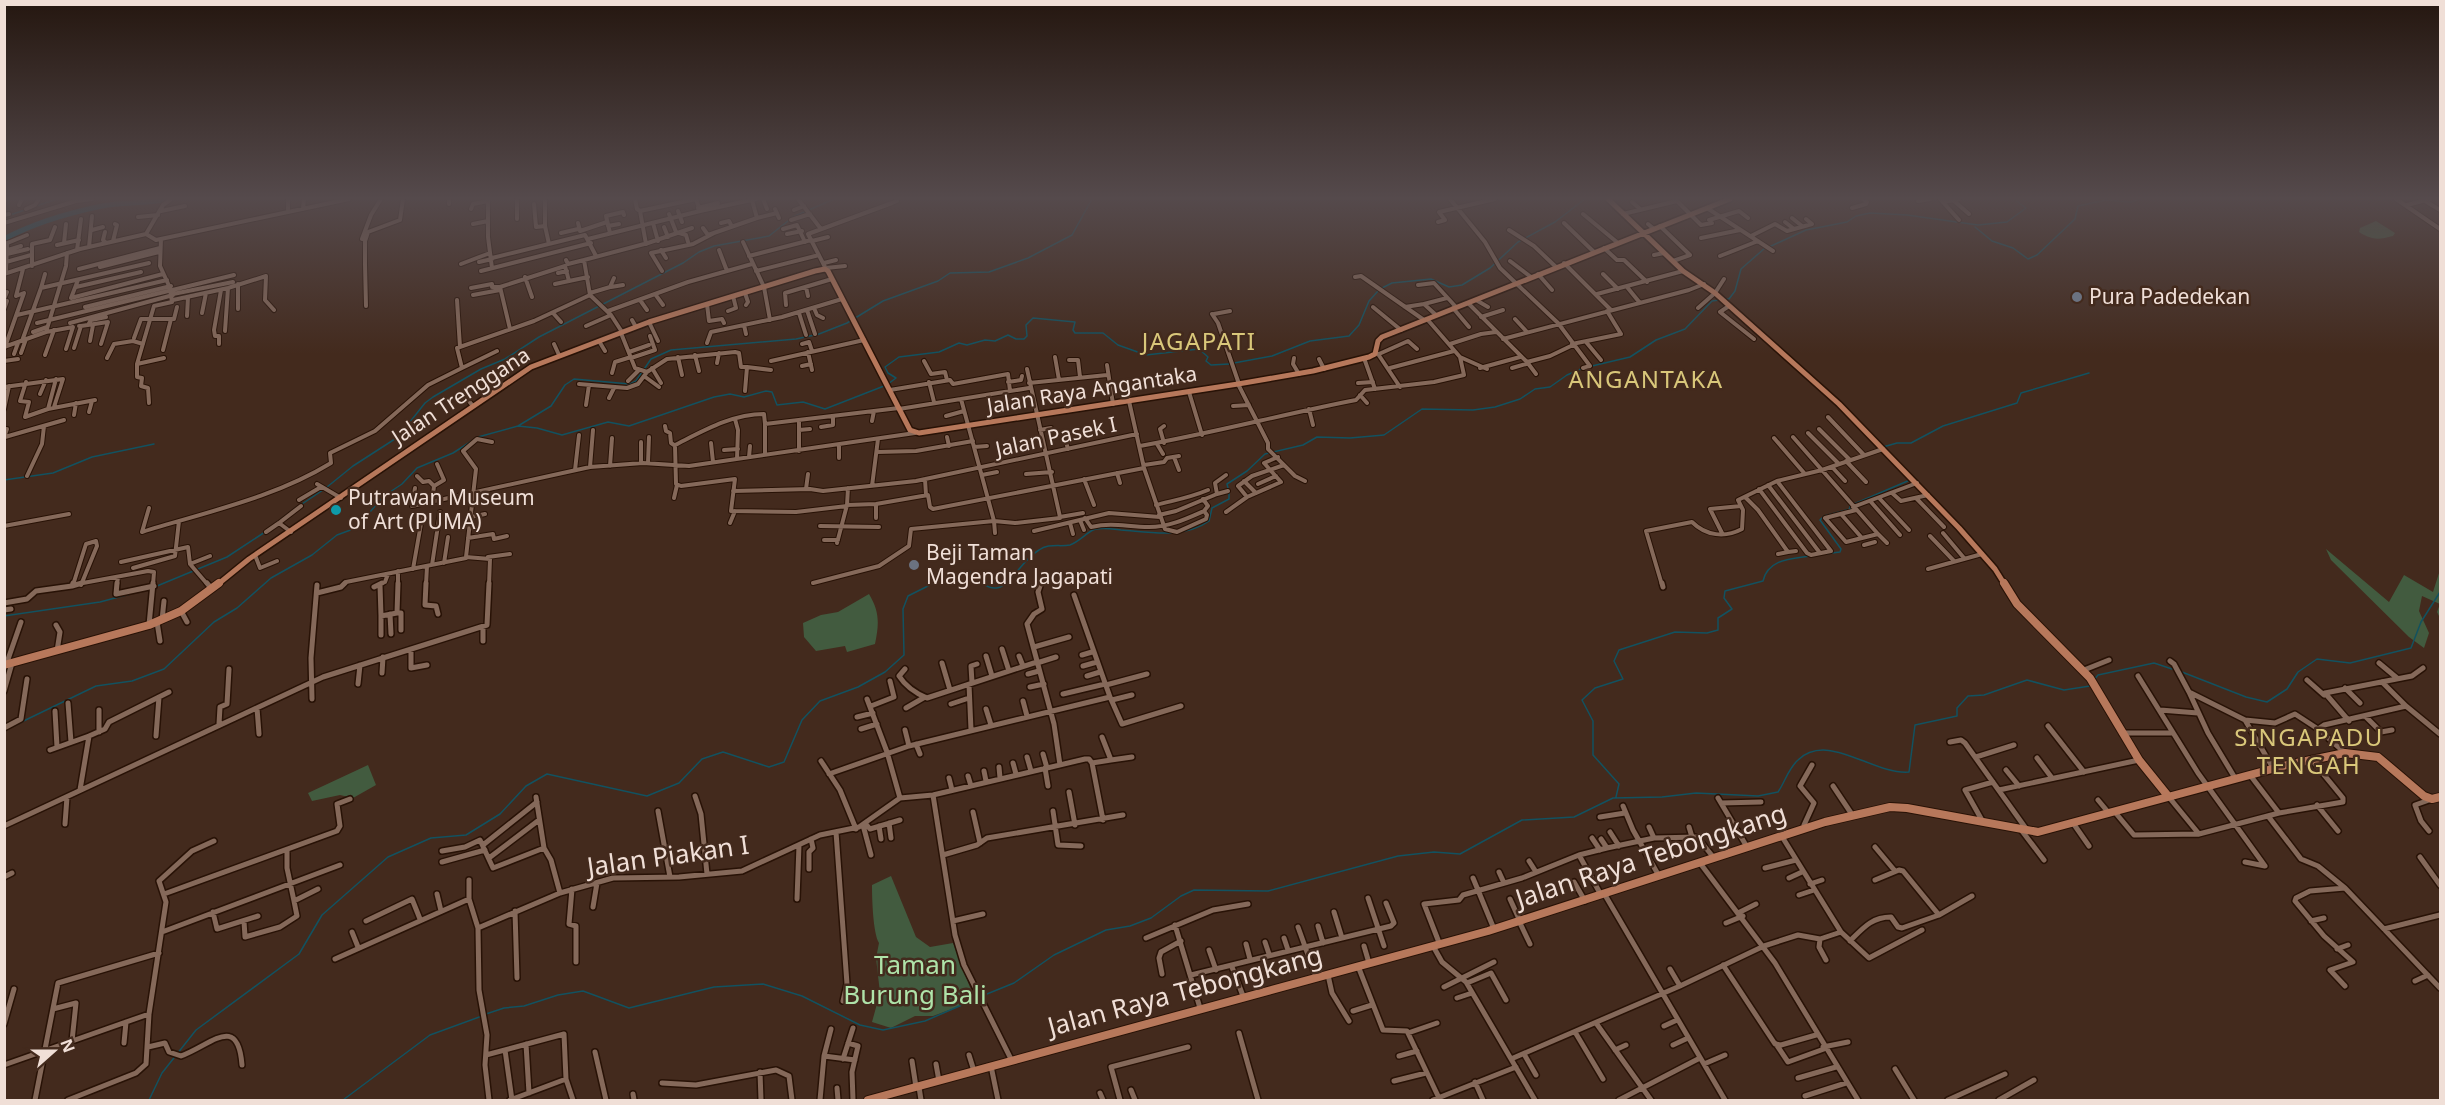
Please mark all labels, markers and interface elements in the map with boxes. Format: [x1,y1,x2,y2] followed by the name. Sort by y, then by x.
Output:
[2089,282,2250,310] place label: Pura Padedekan
[2070,290,2084,304] marker: Pura Padedekan
[1140,324,1256,357] district label: JAGAPATI
[384,340,535,451] street label: Jalan Trenggana
[983,359,1199,420] street label: Jalan Raya Angantaka
[1568,362,1724,395] district label: ANGANTAKA
[991,410,1119,463] street label: Jalan Pasek I
[348,483,535,535] place label: Putrawan Museum of Art (PUMA)
[329,503,343,517] marker: Putrawan Museum of Art (PUMA)
[926,538,1113,590] place label: Beji Taman Magendra Jagapati
[907,558,921,572] marker: Beji Taman Magendra Jagapati
[2234,720,2384,781] district label: SINGAPADU TENGAH
[1508,794,1791,917] street label: Jalan Raya Tebongkang
[582,826,751,885] street label: Jalan Piakan I
[1041,936,1326,1045] street label: Jalan Raya Tebongkang
[843,946,987,1012] park label: Taman Burung Bali
[24,1021,84,1081] north arrow
[55,1036,81,1056] text: N

